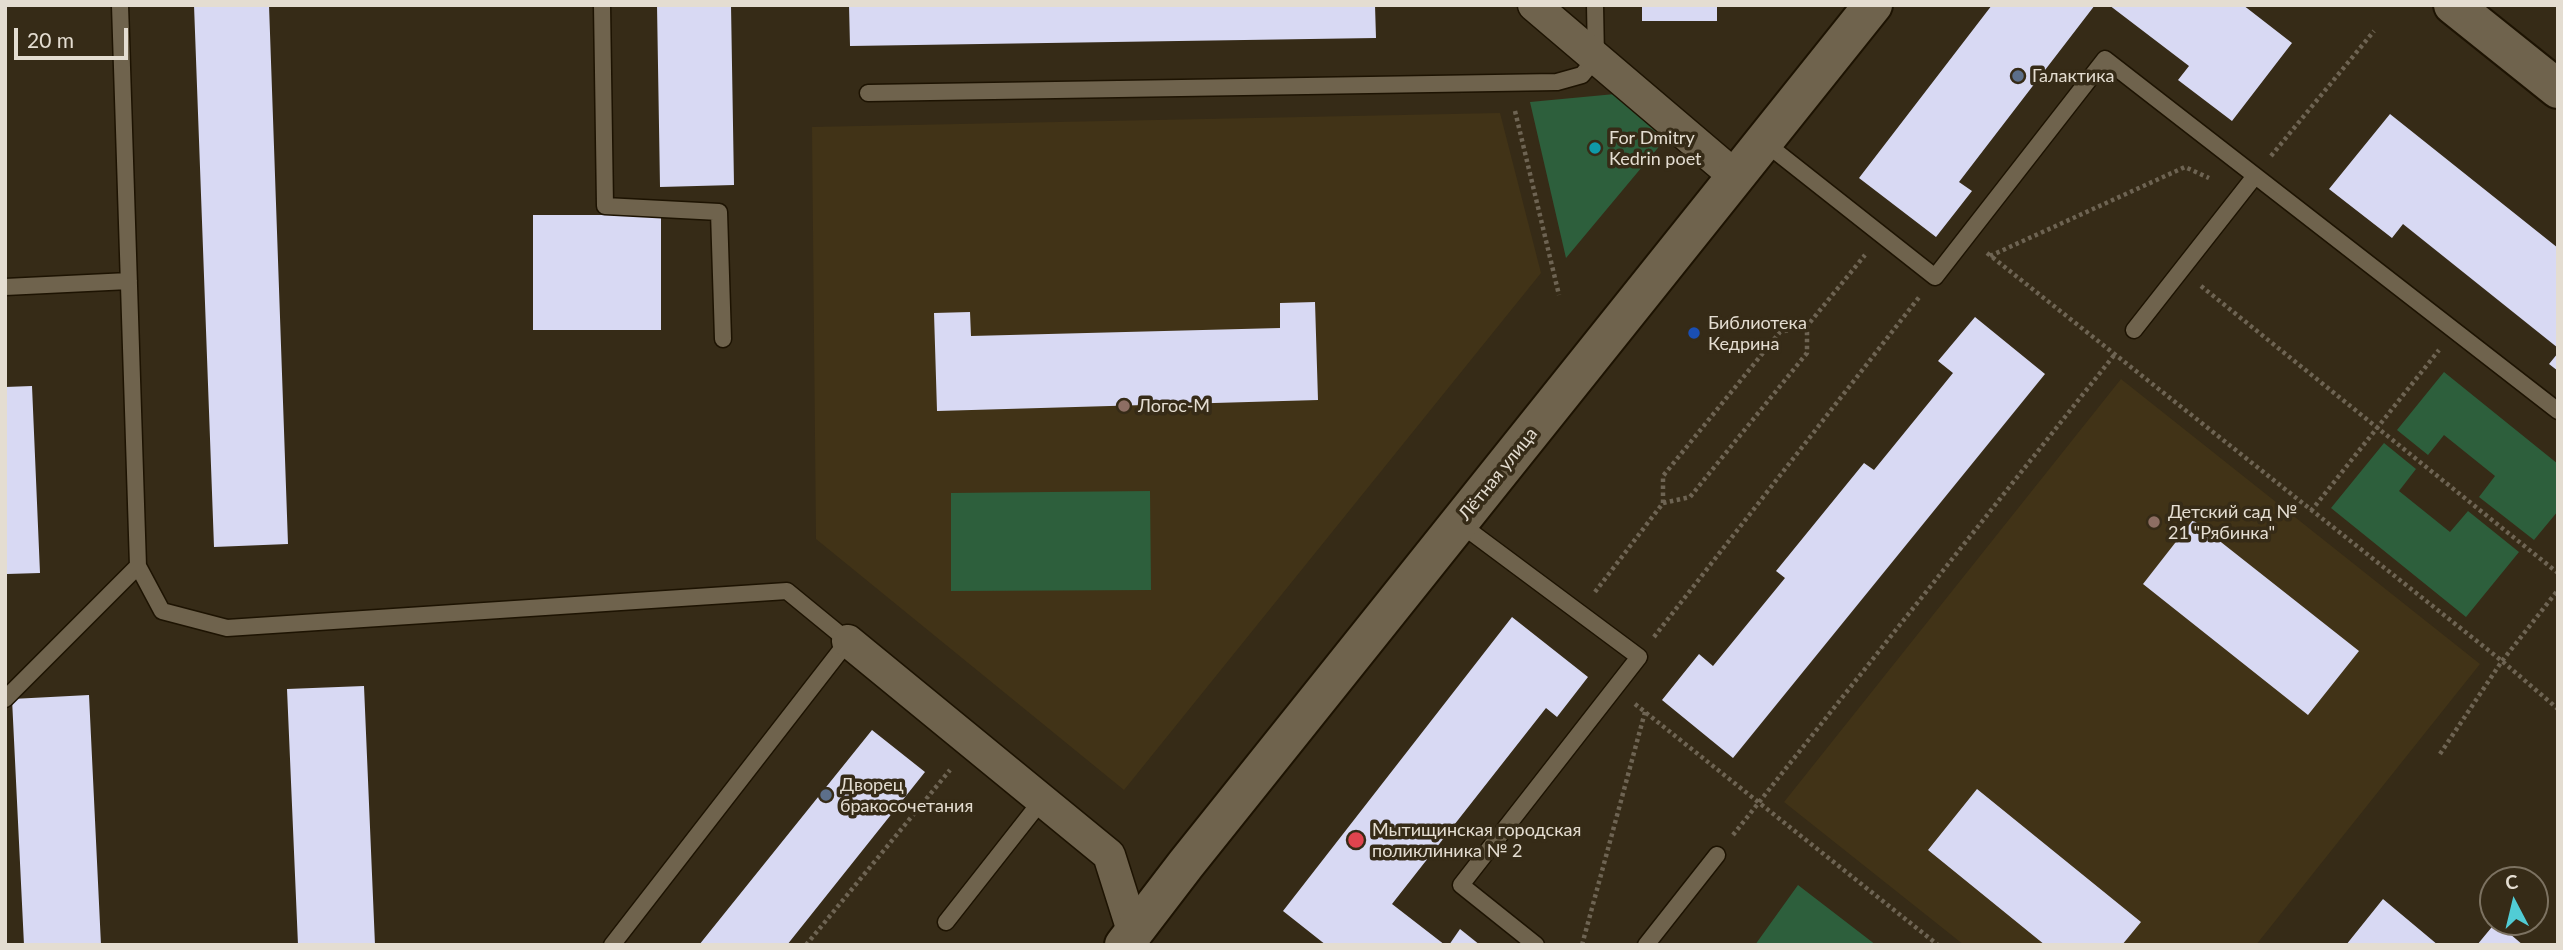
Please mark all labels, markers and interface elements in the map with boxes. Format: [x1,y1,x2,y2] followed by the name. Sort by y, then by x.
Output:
[18,14,131,58] scale bar
[27,27,74,52] text: 20 m
[2032,65,2114,87] place label: Галактика
[2010,68,2026,84] marker: Галактика
[1609,127,1702,170] place label: For Dmitry Kedrin poet
[1587,140,1603,156] marker: For Dmitry Kedrin poet
[1708,312,1807,354] place label: Библиотека Кедрина
[1686,325,1702,341] marker: Библиотека Кедрина
[1138,395,1210,417] place label: Логос-М
[1116,398,1132,414] marker: Логос-М
[1454,423,1542,525] street label: Лётная улица
[2168,501,2297,544] place label: Детский сад № 21 "Рябинка"
[2146,514,2162,530] marker: Детский сад № 21 "Рябинка"
[840,774,973,816] place label: Дворец бракосочетания
[818,787,834,803] marker: Дворец бракосочетания
[1372,819,1581,862] place label: Мытищинская городская поликлиника № 2
[1346,830,1366,850] marker: Мытищинская городская поликлиника № 2
[2479,866,2549,936] north arrow
[2504,869,2519,894] text: С

